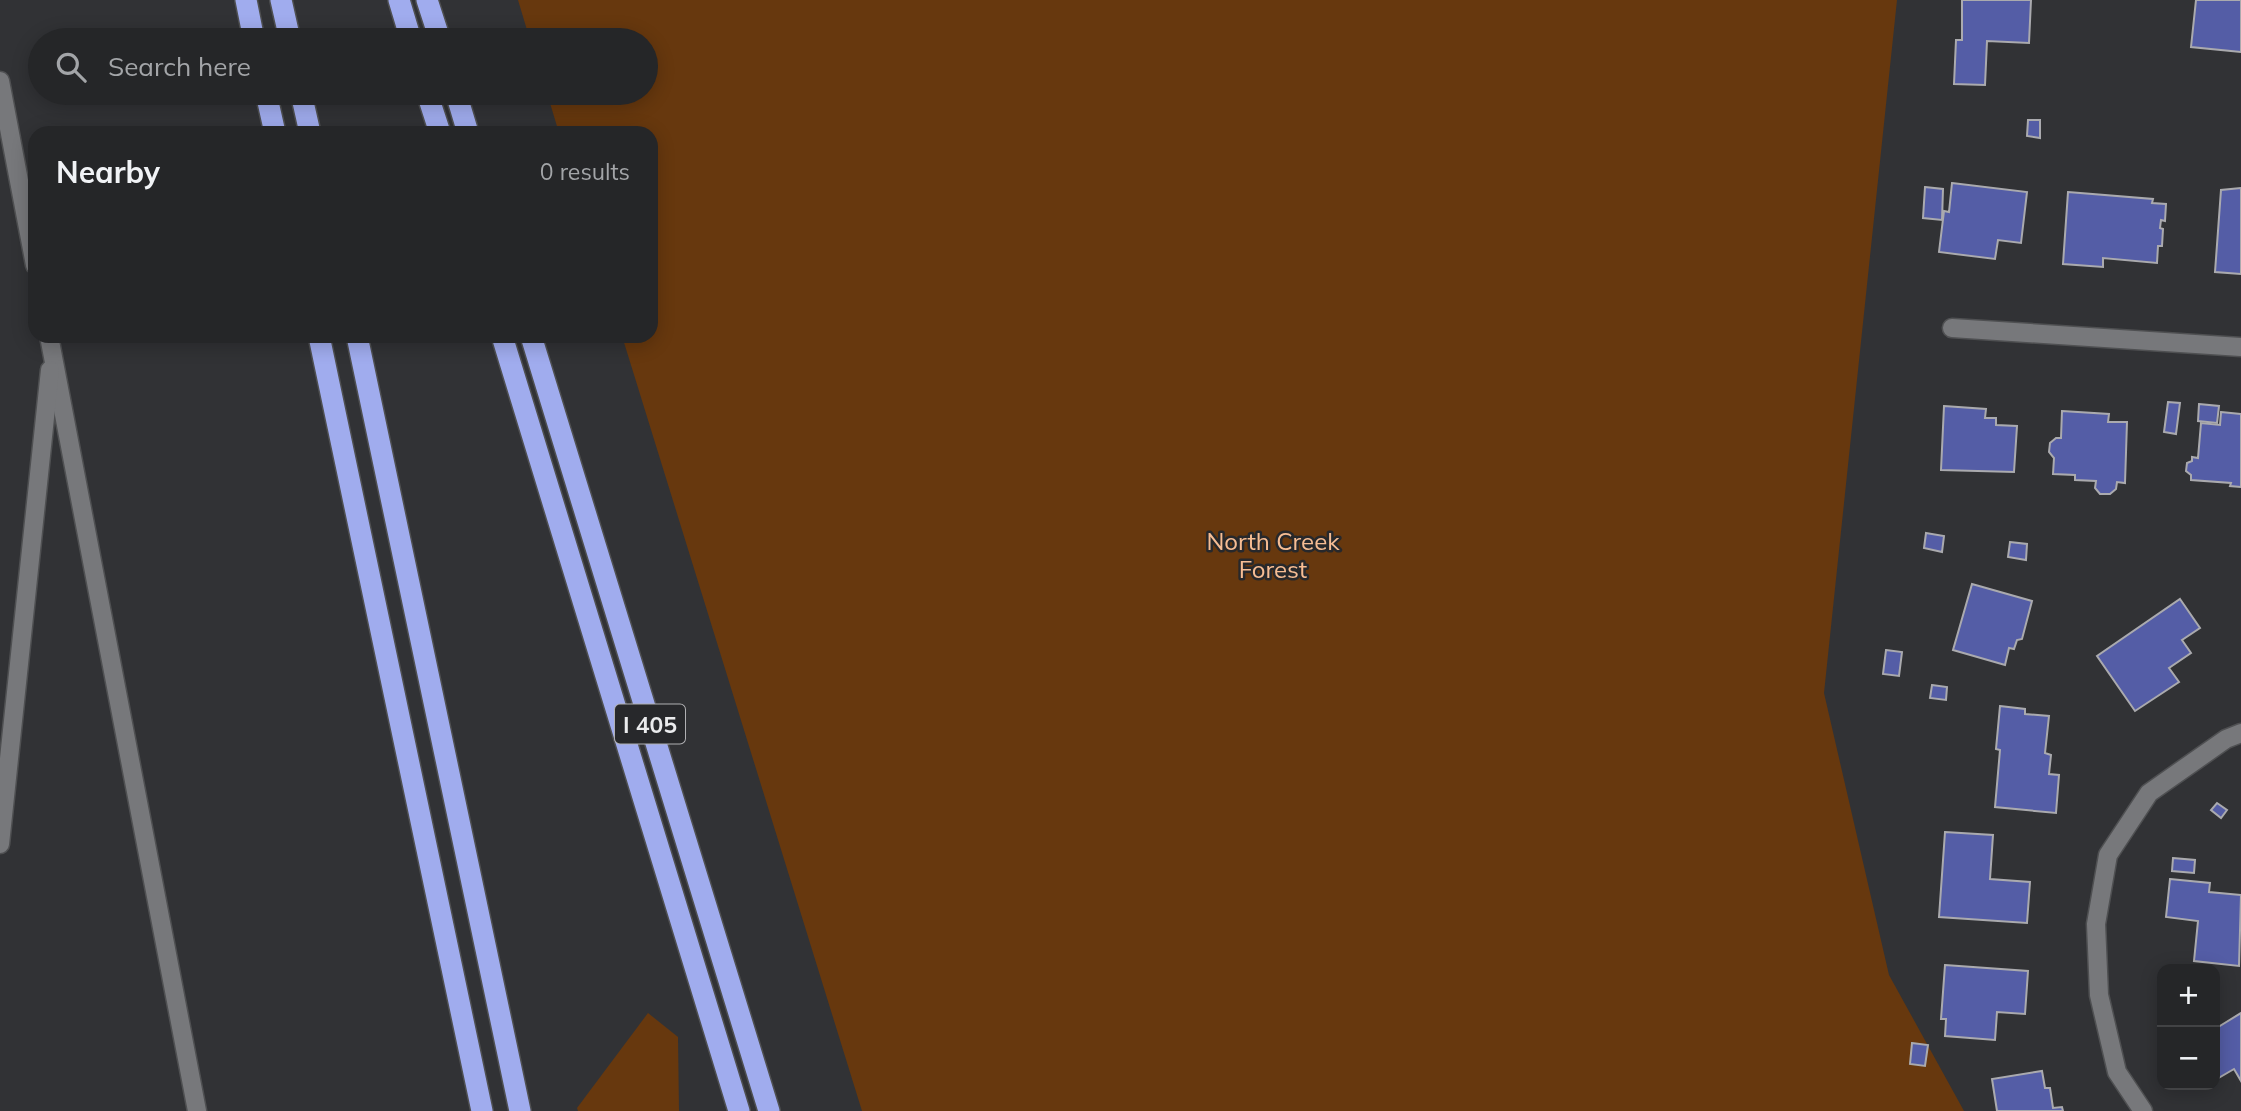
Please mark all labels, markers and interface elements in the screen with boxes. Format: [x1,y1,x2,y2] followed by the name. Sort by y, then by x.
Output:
[28,28,658,105] search box
[52,48,90,86] icon: search
[108,50,251,83] text: Search here
[56,153,160,191] text: Nearby
[540,157,630,186] text: 0 results
[1206,526,1340,584] park label: North Creek Forest
[615,704,685,744] road number: I 405
[2157,964,2220,1090] map controls
[2157,964,2220,1027] button: +
[2157,1027,2220,1090] button: −

